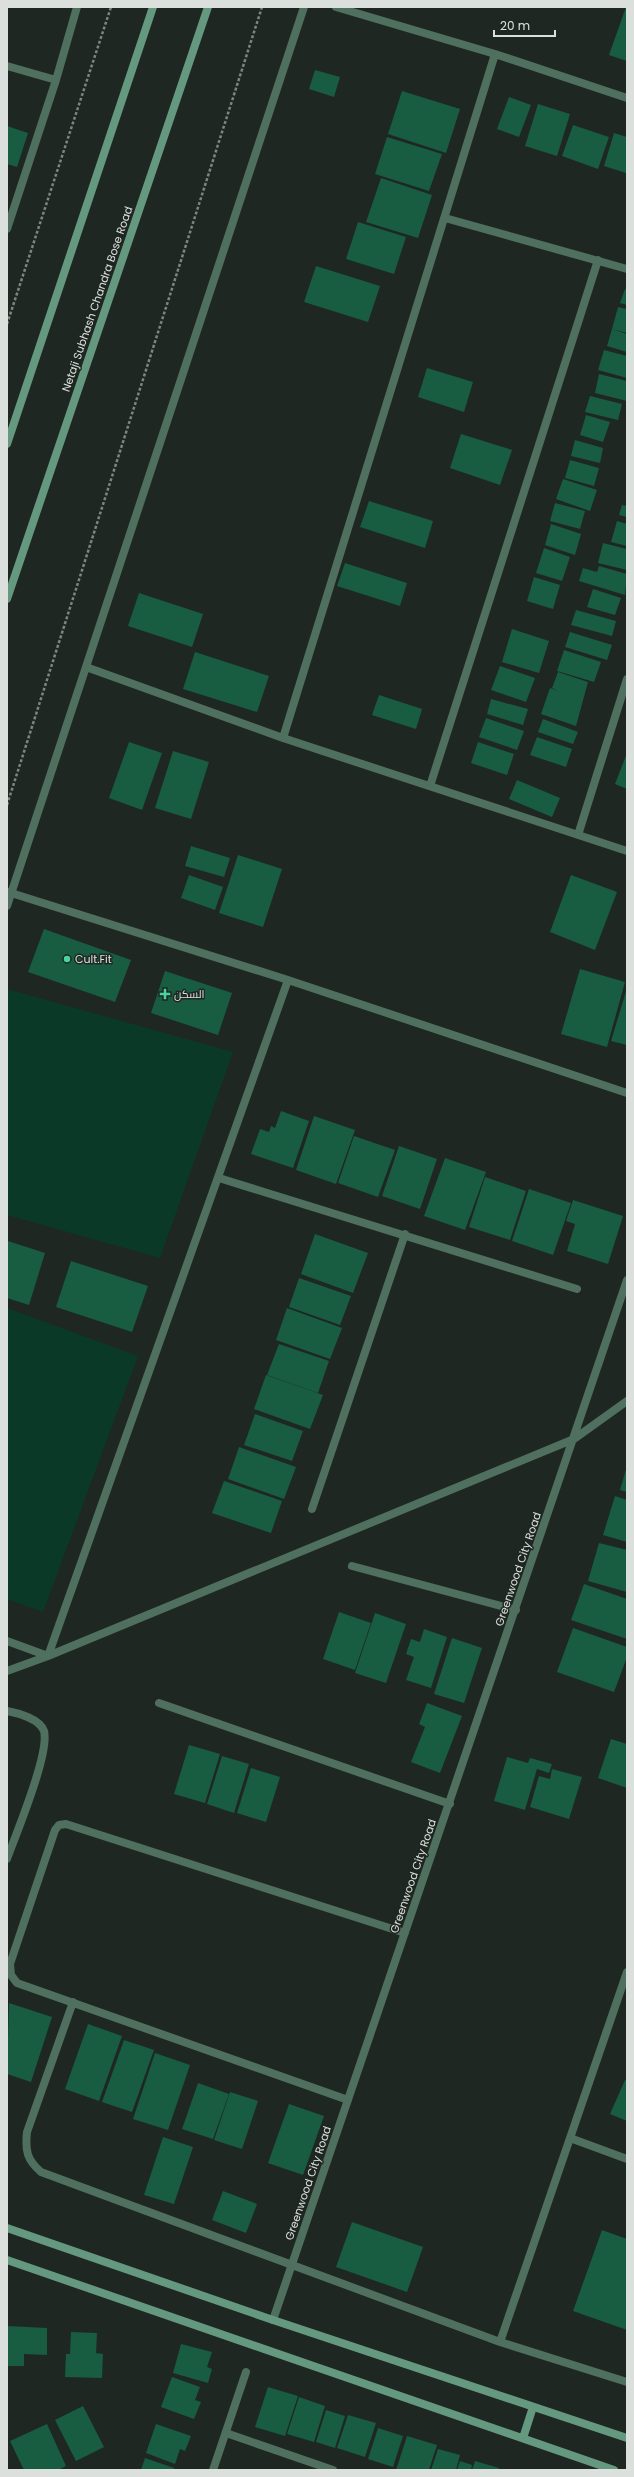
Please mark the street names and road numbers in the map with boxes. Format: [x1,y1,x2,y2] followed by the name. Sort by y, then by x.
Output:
[58,204,136,394] street label: Netaji Subhash Chandra Bose Road
[491,1510,545,1628] street label: Greenwood City Road
[386,1817,440,1935] street label: Greenwood City Road
[281,2124,335,2242] street label: Greenwood City Road

